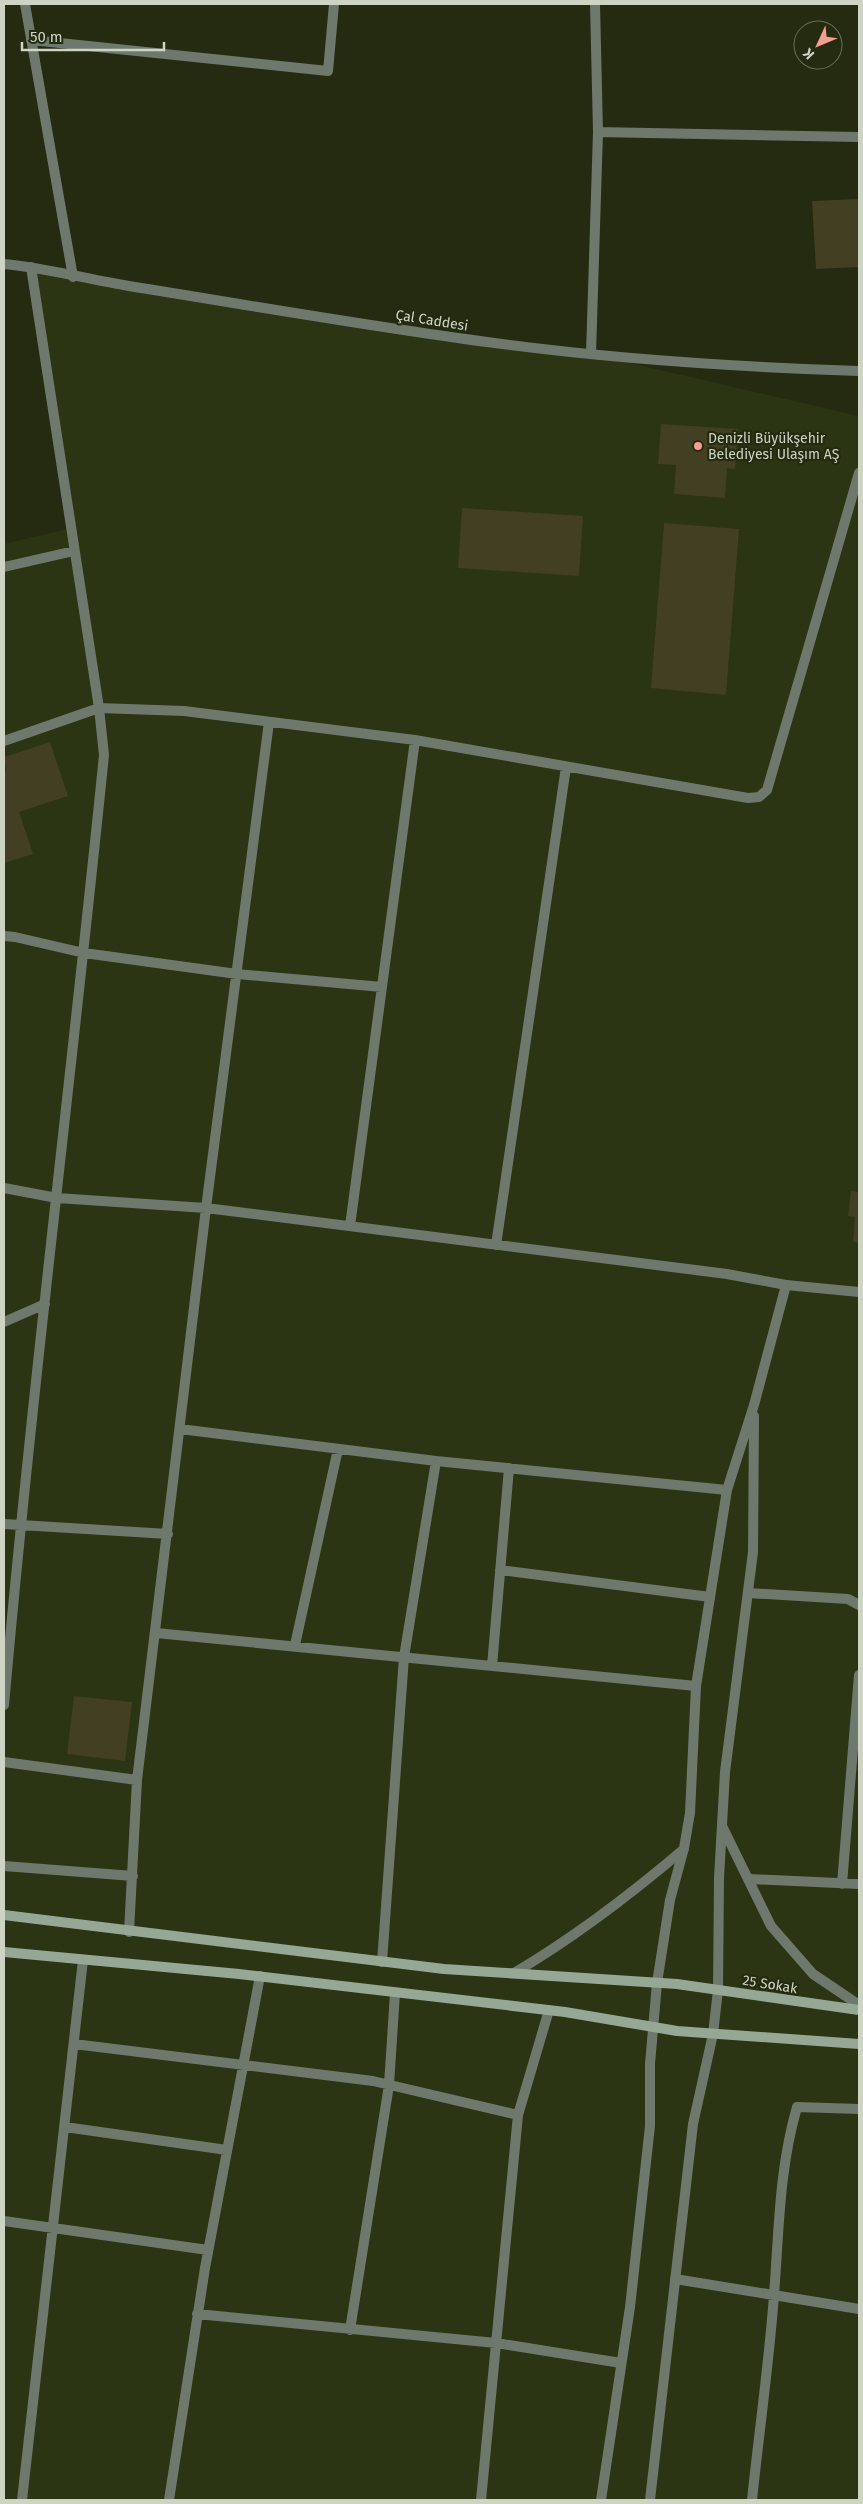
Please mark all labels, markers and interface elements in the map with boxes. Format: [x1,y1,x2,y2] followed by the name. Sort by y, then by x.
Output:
[22,20,165,52] scale bar
[793,20,843,70] north arrow
[30,28,63,46] text: 50 m
[799,44,818,63] text: K
[394,306,469,335] street label: Çal Caddesi
[708,430,840,463] place label: Denizli Büyükşehir Belediyesi Ulaşım AŞ
[692,440,704,452] marker: Denizli Büyükşehir Belediyesi Ulaşım AŞ
[741,1972,799,1997] street label: 25 Sokak

